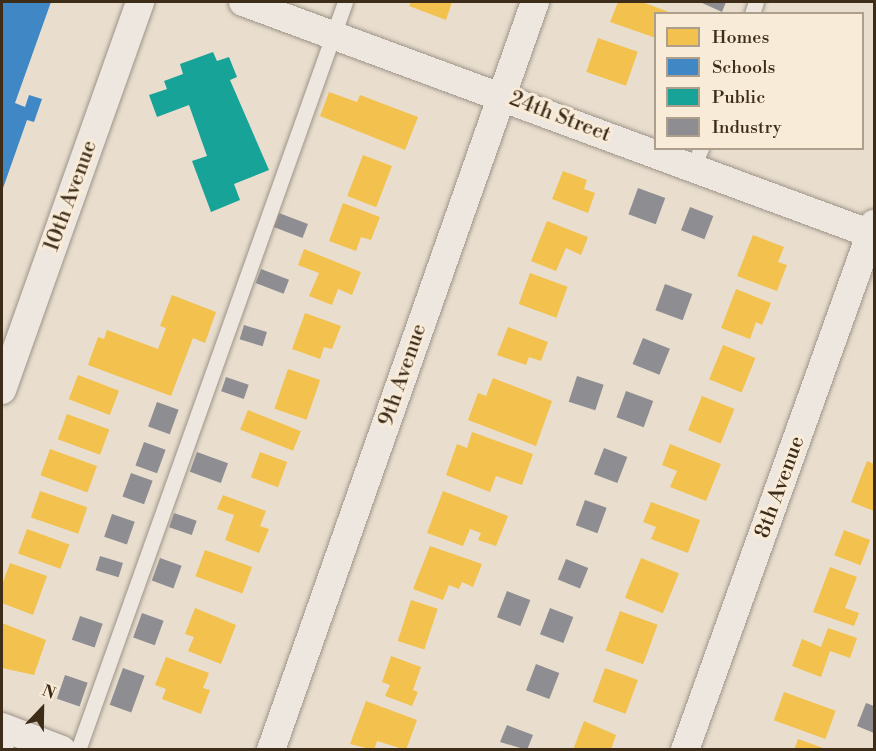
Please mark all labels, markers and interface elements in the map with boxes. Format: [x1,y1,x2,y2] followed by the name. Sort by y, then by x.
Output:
[654,12,864,150] legend
[712,26,769,49] text: Homes
[712,56,775,79] text: Schools
[506,86,614,148] street label: 24th Street
[712,86,765,109] text: Public
[712,116,782,139] text: Industry
[39,137,103,255] street label: 10th Avenue
[374,321,432,429] street label: 9th Avenue
[750,433,810,541] street label: 8th Avenue
[12,679,72,739] north arrow
[39,681,58,704] text: N

